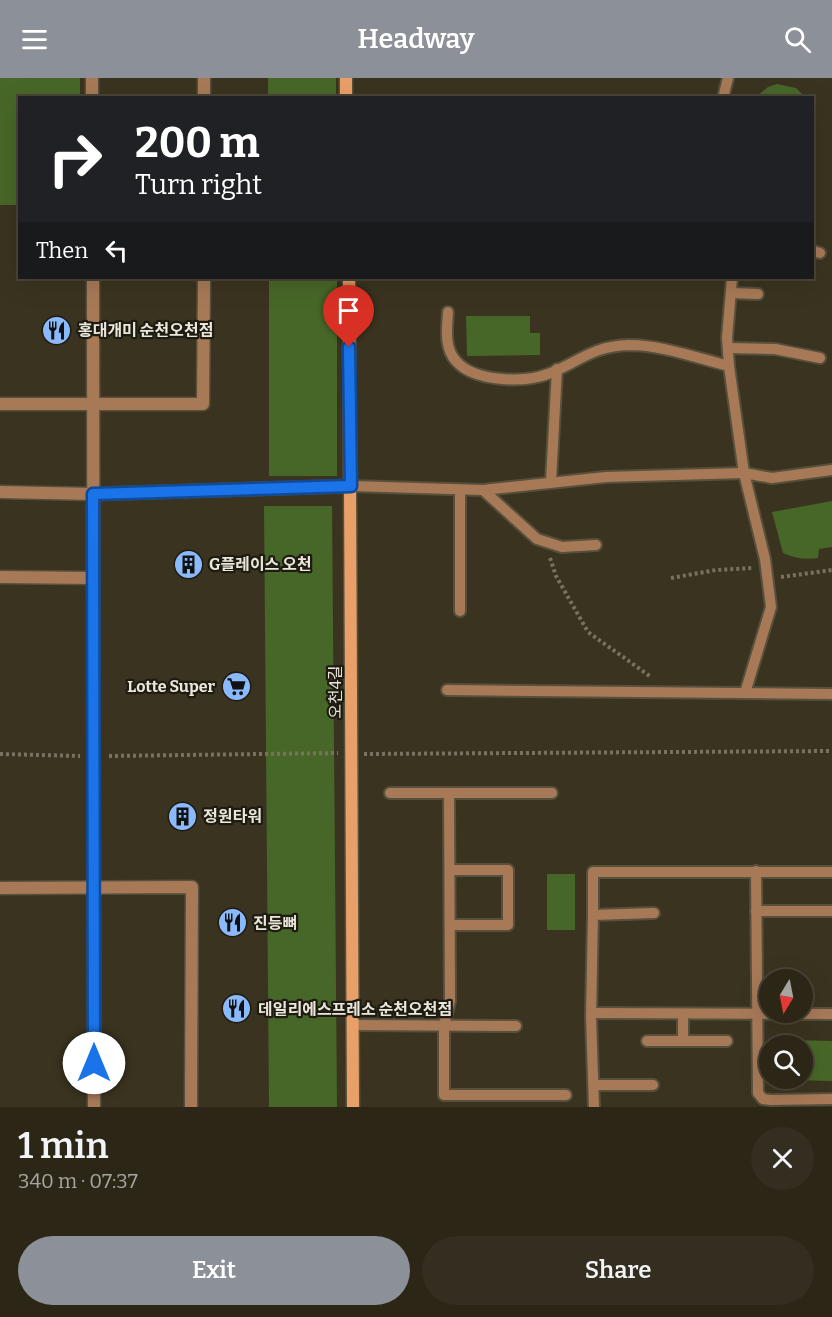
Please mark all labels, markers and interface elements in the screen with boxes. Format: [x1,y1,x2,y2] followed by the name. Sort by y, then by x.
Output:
[18,23,51,56] icon: menu
[357,23,475,55] text: Headway
[781,23,814,56] icon: search
[135,118,260,168] text: 200 m
[36,120,114,198] icon: right
[135,169,262,201] text: Turn right
[100,234,133,267] icon: left
[36,237,88,264] text: Then
[323,285,374,347] pin
[332,294,365,327] icon: arrive
[41,314,73,346] restaurant icon: 홍대개미 순천오천점
[78,321,213,340] place label: 홍대개미 순천오천점
[172,548,204,580] building icon: G플레이스 오천
[209,555,312,574] place label: G플레이스 오천
[326,665,345,719] street label: 오천4길
[220,670,252,702] supermarket icon: Lotte Super
[127,677,215,696] place label: Lotte Super
[166,800,198,832] building icon: 정원타워
[203,807,262,826] place label: 정원타워
[216,907,248,939] restaurant icon: 진등뼈
[253,914,297,933] place label: 진등뼈
[759,969,813,1023] north arrow
[759,969,813,1089] map controls
[221,993,253,1025] restaurant icon: 데일리에스프레소 순천오천점
[258,1000,452,1019] place label: 데일리에스프레소 순천오천점
[62,1031,126,1095] position arrow
[759,1035,813,1089] button: search
[18,1124,109,1168] text: 1 min
[751,1127,814,1190] button: close
[18,1169,138,1193] text: 340 m · 07:37
[18,1236,410,1305] button: Exit
[422,1236,814,1305] button: Share

